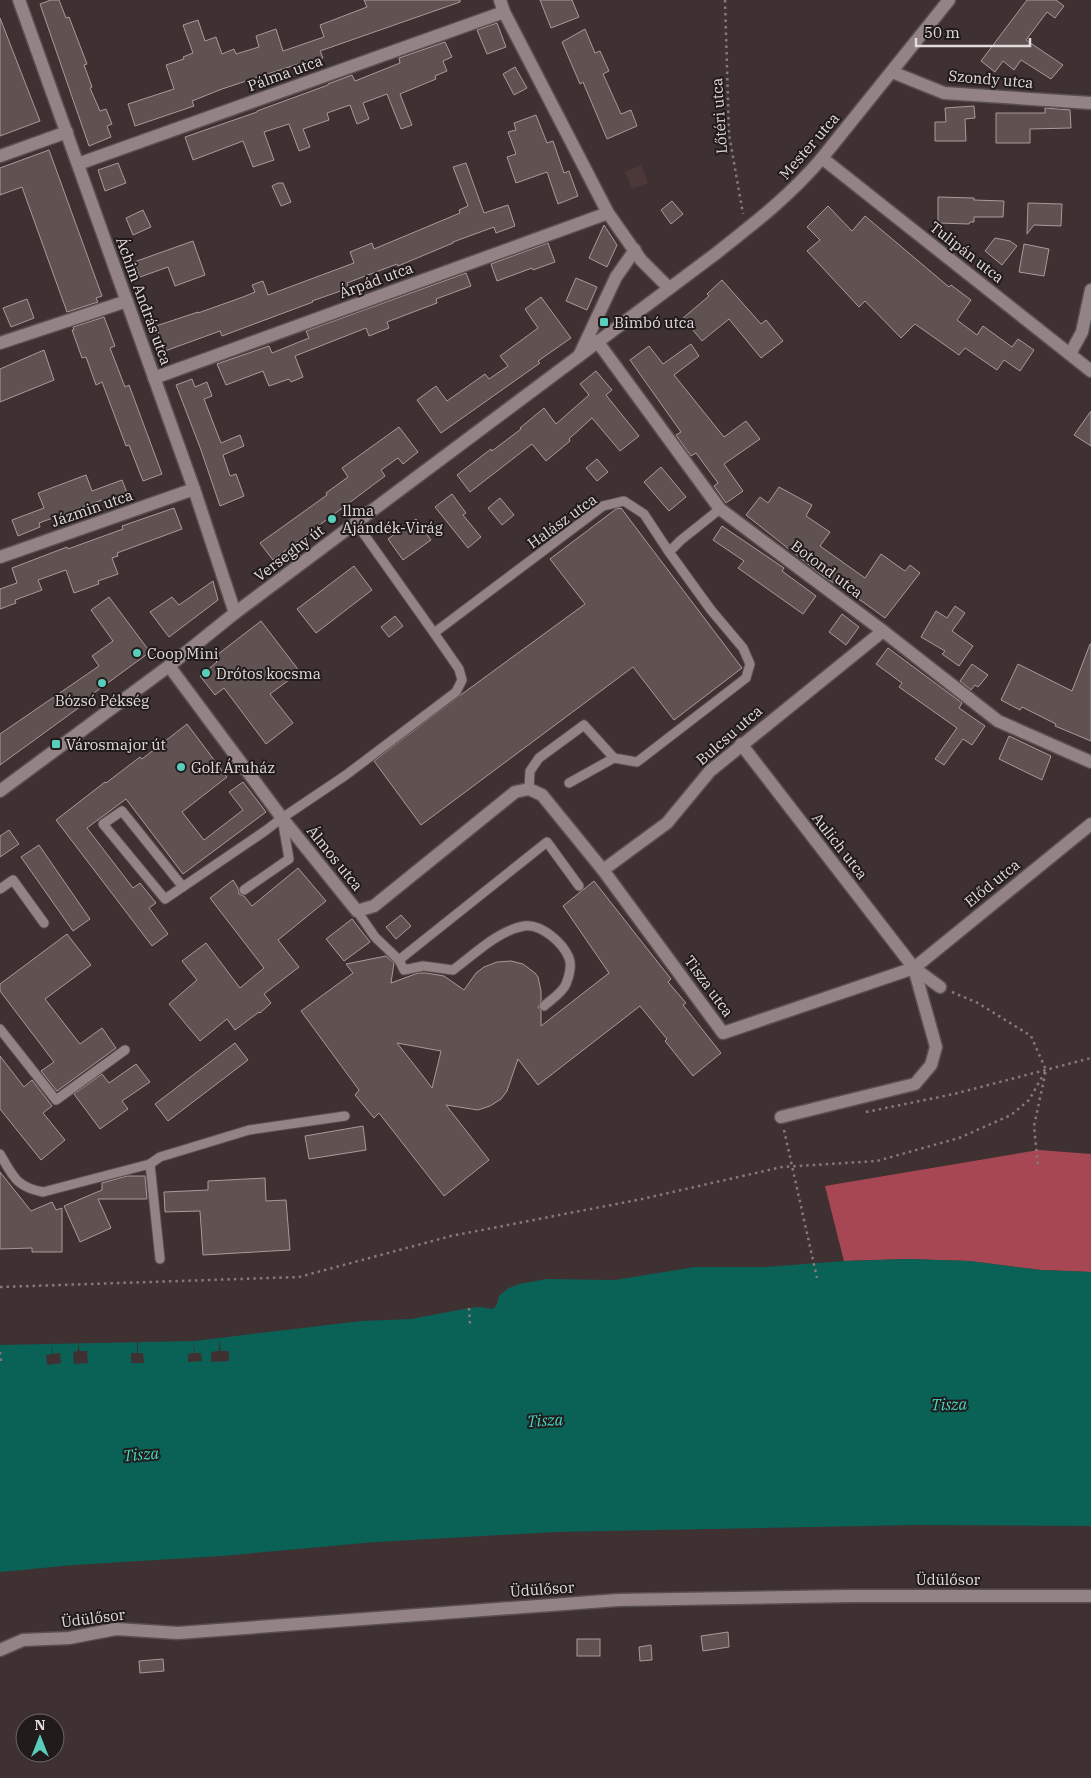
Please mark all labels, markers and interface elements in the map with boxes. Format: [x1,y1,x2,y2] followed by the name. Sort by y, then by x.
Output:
[916,15,1030,47] scale bar
[924,23,960,42] text: 50 m
[245,51,325,95] street label: Pálma utca
[948,66,1034,92] street label: Szondy utca
[707,77,731,155] street label: Lőtéri utca
[775,109,843,183] street label: Mester utca
[926,217,1008,287] street label: Tulipán utca
[112,234,176,368] street label: Áchim András utca
[336,258,416,302] street label: Árpád utca
[614,313,695,332] place label: Bimbó utca
[598,316,610,328] marker: Bimbó utca
[49,485,135,531] street label: Jázmin utca
[524,489,600,553] street label: Halász utca
[342,501,443,537] place label: Ilma Ajándék-Virág
[326,513,338,525] marker: Ilma Ajándék-Virág
[250,521,328,585] street label: Verseghy út
[787,536,867,602] street label: Botond utca
[147,644,219,663] place label: Coop Mini
[131,647,143,659] marker: Coop Mini
[216,664,321,683] place label: Drótos kocsma
[200,667,212,679] marker: Drótos kocsma
[96,677,108,689] marker: Bózsó Pékség
[55,691,149,710] place label: Bózsó Pékség
[692,701,766,769] street label: Bulcsu utca
[66,735,166,754] place label: Városmajor út
[50,738,62,750] marker: Városmajor út
[191,758,275,777] place label: Golf Áruház
[175,761,187,773] marker: Golf Áruház
[808,809,872,883] street label: Aulich utca
[303,821,367,895] street label: Álmos utca
[960,855,1024,911] street label: Előd utca
[680,952,738,1020] street label: Tisza utca
[931,1394,968,1414] water label: Tisza
[526,1409,564,1431] water label: Tisza
[122,1442,160,1466] water label: Tisza
[916,1570,981,1589] street label: Üdülősor
[509,1577,575,1601] street label: Üdülősor
[60,1605,127,1631] street label: Üdülősor
[15,1713,65,1763] north arrow
[34,1716,46,1734] text: N

